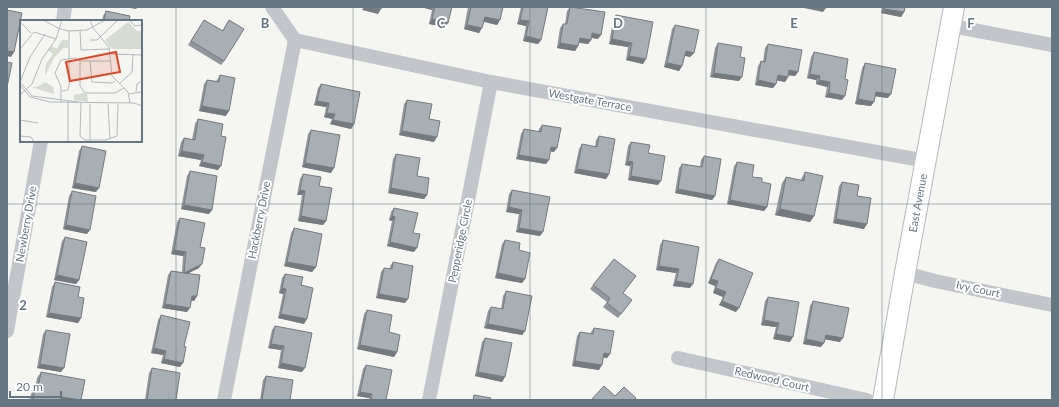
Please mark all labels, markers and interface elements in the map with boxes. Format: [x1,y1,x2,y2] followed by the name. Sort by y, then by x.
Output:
[261,15,270,31] text: B
[437,15,446,31] text: C
[613,15,623,31] text: D
[790,15,798,31] text: E
[967,15,975,31] text: F
[20,20,142,142] inset map
[548,86,633,113] street label: Westgate Terrace
[906,172,929,233] street label: East Avenue
[245,180,272,260] street label: Hackberry Drive
[12,185,39,263] street label: Newberry Drive
[445,198,474,284] street label: Pepperidge Circle
[955,278,1001,299] street label: Ivy Court
[19,297,27,313] text: 2
[734,364,811,393] street label: Redwood Court
[10,373,61,399] scale bar
[16,379,43,394] text: 20 m

